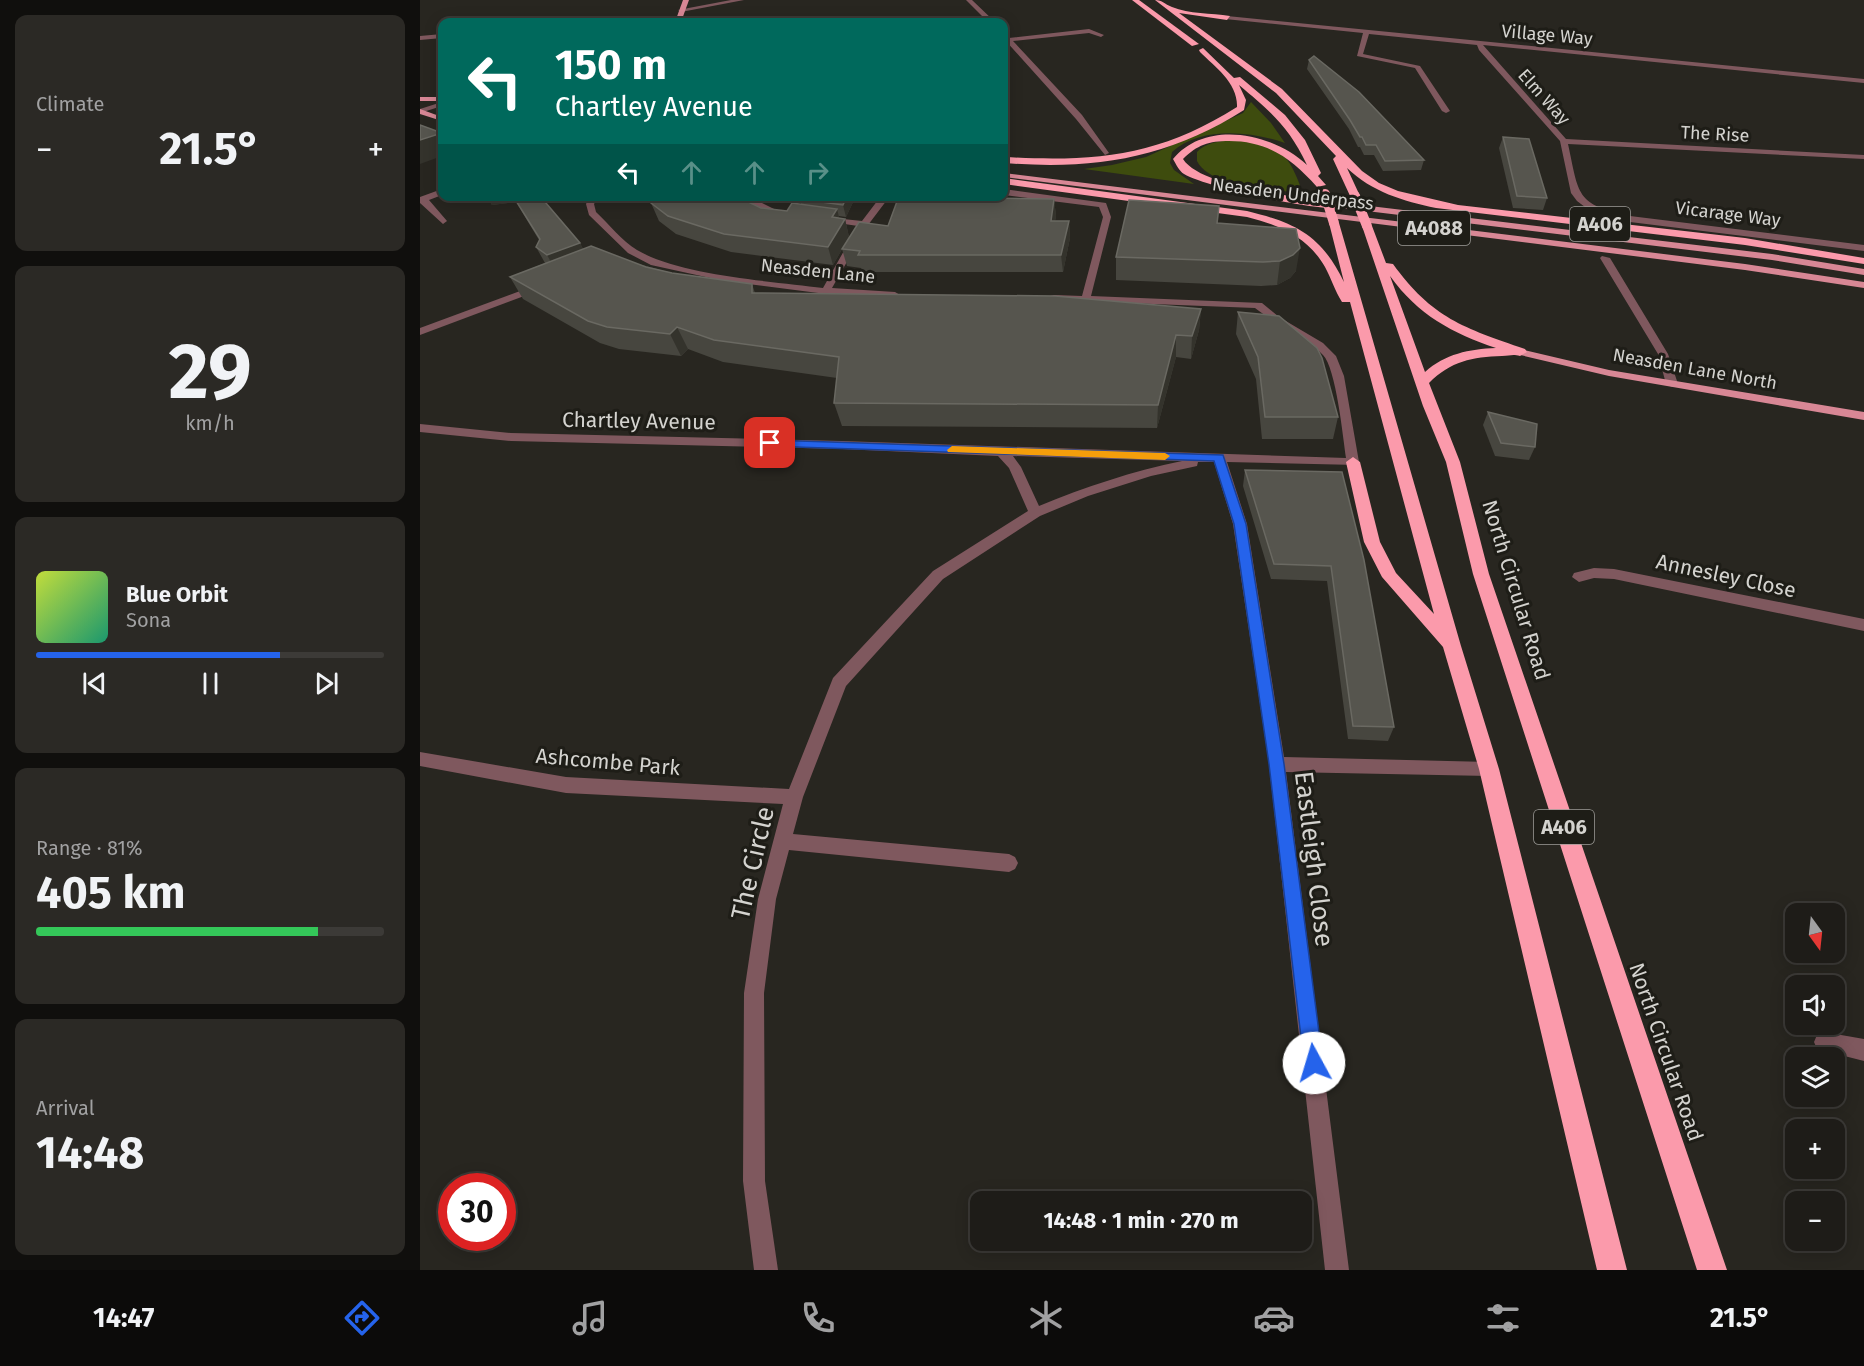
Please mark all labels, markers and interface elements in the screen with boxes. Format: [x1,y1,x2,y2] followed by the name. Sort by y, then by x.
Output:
[1500,20,1594,50] street label: Village Way
[555,40,667,90] text: 150 m
[456,42,534,120] icon: left
[1513,64,1575,130] street label: Elm Way
[555,91,753,123] text: Chartley Avenue
[36,92,104,116] text: Climate
[1680,121,1750,147] street label: The Rise
[159,122,261,176] text: 21.5°
[36,130,53,170] text: −
[368,130,384,170] text: +
[612,156,645,189] icon: left
[675,156,708,189] icon: ahead
[738,156,771,189] icon: ahead
[801,156,834,189] icon: right
[1211,173,1375,215] street label: Neasden Underpass
[1674,197,1782,231] street label: Vicarage Way
[1570,207,1630,241] road number: A406
[1398,211,1470,245] road number: A4088
[760,254,876,288] street label: Neasden Lane
[168,325,252,419] text: 29
[1611,344,1779,394] street label: Neasden Lane North
[562,407,716,435] street label: Chartley Avenue
[185,411,235,435] text: km/h
[744,417,795,468] pin
[753,426,786,459] icon: arrive
[1476,497,1556,683] street label: North Circular Road
[1654,548,1798,604] street label: Annesley Close
[126,581,228,608] text: Blue Orbit
[126,608,171,632] text: Sona
[78,667,111,700] icon: previous
[194,667,227,700] icon: pause
[310,667,343,700] icon: next
[535,743,682,781] street label: Ashcombe Park
[1288,769,1340,949] street label: Eastleigh Close
[725,803,781,923] street label: The Circle
[1534,810,1594,844] road number: A406
[36,836,142,860] text: Range · 81%
[36,866,185,920] text: 405 km
[1785,903,1845,963] north arrow
[1785,903,1845,1251] map controls
[1623,959,1709,1145] street label: North Circular Road
[1785,975,1845,1035] button: sound
[1282,1031,1346,1095] position arrow
[1785,1047,1845,1107] button: layers
[36,1096,95,1120] text: Arrival
[1785,1119,1845,1179] button: +
[36,1126,144,1180] text: 14:48
[438,1173,516,1251] speed limit sign: 30
[1785,1191,1845,1251] button: −
[1043,1207,1239,1234] text: 14:48 · 1 min · 270 m
[341,1297,383,1339] icon: directions
[569,1297,611,1339] icon: music
[797,1297,839,1339] icon: phone
[1025,1297,1067,1339] icon: climate
[1253,1297,1295,1339] icon: car
[1482,1297,1524,1339] icon: filters
[93,1302,154,1334] text: 14:47
[1710,1302,1771,1334] text: 21.5°

